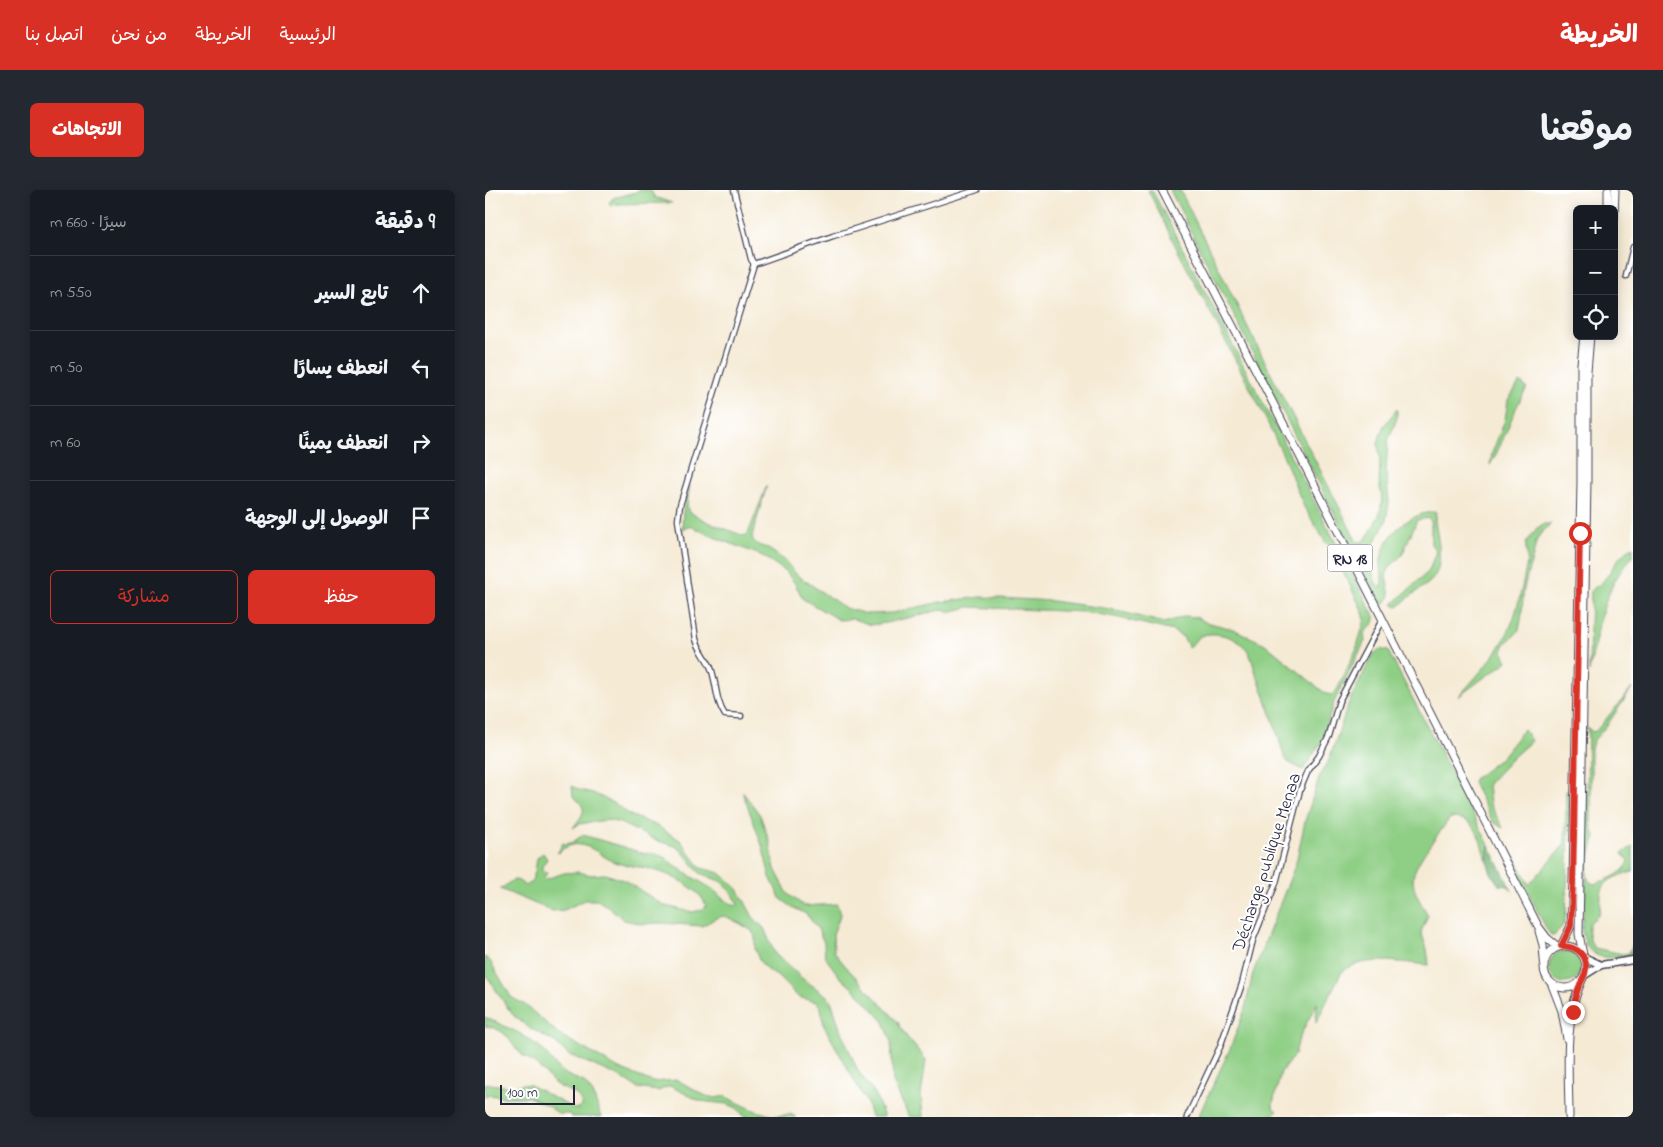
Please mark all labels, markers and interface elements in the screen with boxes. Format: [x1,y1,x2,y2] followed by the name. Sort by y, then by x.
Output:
[1560,19,1638,54] text: الخريطة
[25,23,83,49] text: اتصل بنا
[111,23,167,49] text: من نحن
[195,23,251,49] text: الخريطة
[279,23,336,49] text: الرئيسية
[30,103,144,157] button: الاتجاهات
[1540,106,1633,157] text: موقعنا
[1573,205,1618,340] map controls
[1573,205,1618,250] button: +
[375,208,435,238] text: 9 دقيقة
[50,211,127,235] text: سيرًا · 660 m
[1573,250,1618,295] button: −
[407,279,435,307] icon: ahead
[50,281,92,305] text: 550 m
[316,281,388,308] text: تابع السير
[1573,295,1618,340] button: locate
[407,354,435,382] icon: left
[50,356,83,380] text: 50 m
[293,356,388,383] text: انعطف يسارًا
[407,429,435,457] icon: right
[50,431,80,455] text: 60 m
[298,431,388,458] text: انعطف يمينًا
[407,504,435,532] icon: arrive
[245,506,388,533] text: الوصول إلى الوجهة
[1569,522,1592,545] route start
[1327,544,1373,572] road number: RN 18
[50,570,238,624] button: مشاركة
[248,570,435,624] button: حفظ
[1226,770,1310,957] street label: Décharge publique Menaa
[1562,1001,1585,1024] route end
[500,1082,575,1105] scale bar
[507,1083,538,1104] text: 100 m

